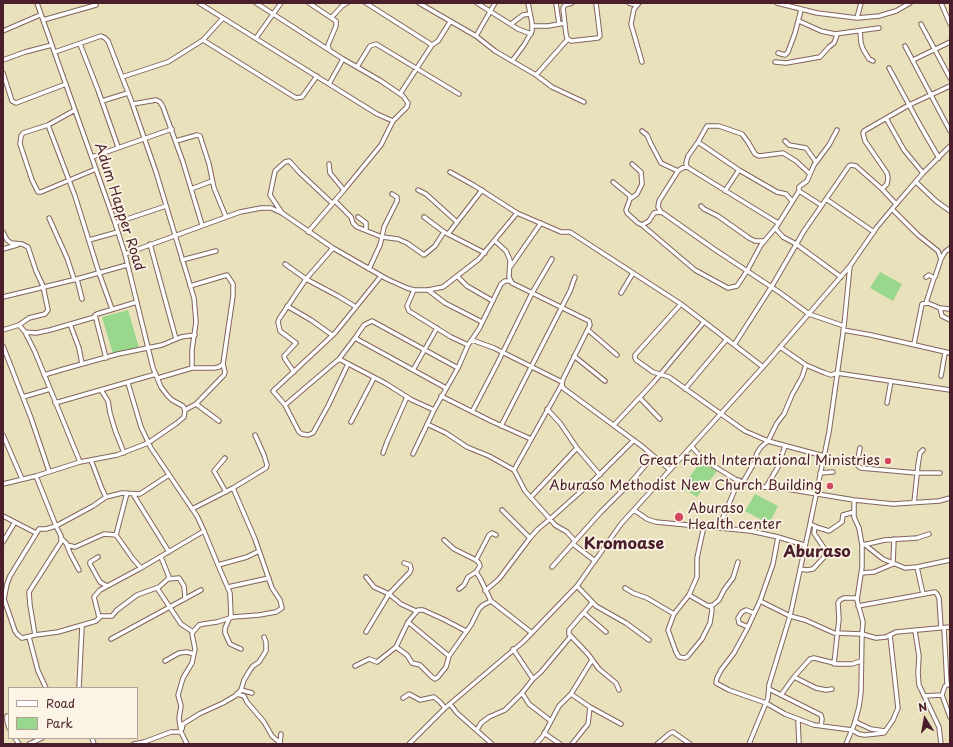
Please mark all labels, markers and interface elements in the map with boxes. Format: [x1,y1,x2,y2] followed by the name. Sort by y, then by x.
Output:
[90,141,148,273] street label: Adum Happer Road
[639,453,880,469] place label: Great Faith International Ministries
[883,456,893,466] marker: Great Faith International Ministries
[549,478,822,494] place label: Aburaso Methodist New Church Building
[825,481,835,491] marker: Aburaso Methodist New Church Building
[688,501,781,534] place label: Aburaso Health center
[673,511,685,523] marker: Aburaso Health center
[584,535,664,555] district label: Kromoase
[783,543,851,563] district label: Aburaso
[8,687,138,739] legend
[46,694,75,712] text: Road
[917,698,929,716] text: N
[905,699,945,739] north arrow
[46,714,73,732] text: Park

